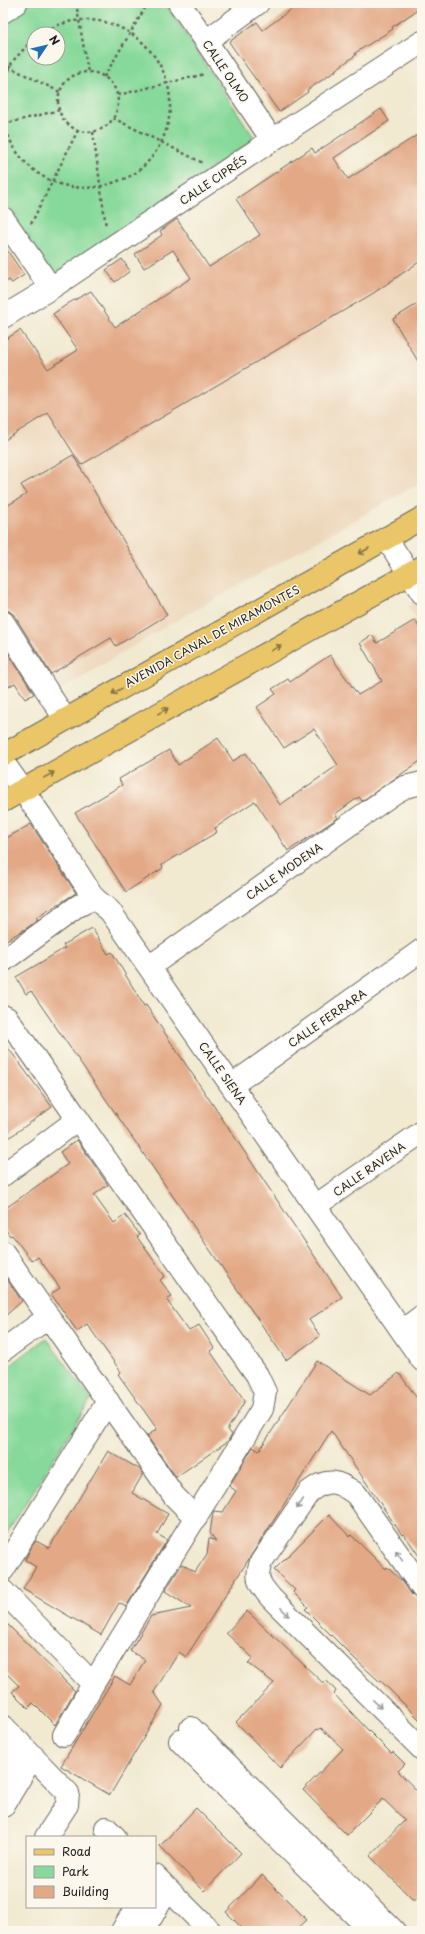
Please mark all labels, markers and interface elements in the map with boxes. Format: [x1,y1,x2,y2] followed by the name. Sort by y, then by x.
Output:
[26,26,66,66] north arrow
[45,32,64,49] text: N
[199,36,253,106] street label: CALLE OLMO
[176,151,250,209] street label: CALLE CIPRÉS
[358,547,370,555] one-way arrow
[121,581,303,691] street label: AVENIDA CANAL DE MIRAMONTES
[270,644,282,651] one-way arrow
[111,687,123,695] one-way arrow
[156,707,168,715] one-way arrow
[43,770,55,778] one-way arrow
[242,838,326,904] street label: CALLE MODENA
[284,985,370,1051] street label: CALLE FERRARA
[195,1038,251,1108] street label: CALLE SIENA
[329,1138,409,1200] street label: CALLE RAVENA
[296,1499,304,1510] one-way arrow
[395,1550,404,1561] one-way arrow
[280,1607,290,1617] one-way arrow
[372,1699,382,1709] one-way arrow
[26,1836,156,1908] legend
[62,1842,91,1860] text: Road
[62,1862,89,1880] text: Park
[62,1882,109,1900] text: Building

